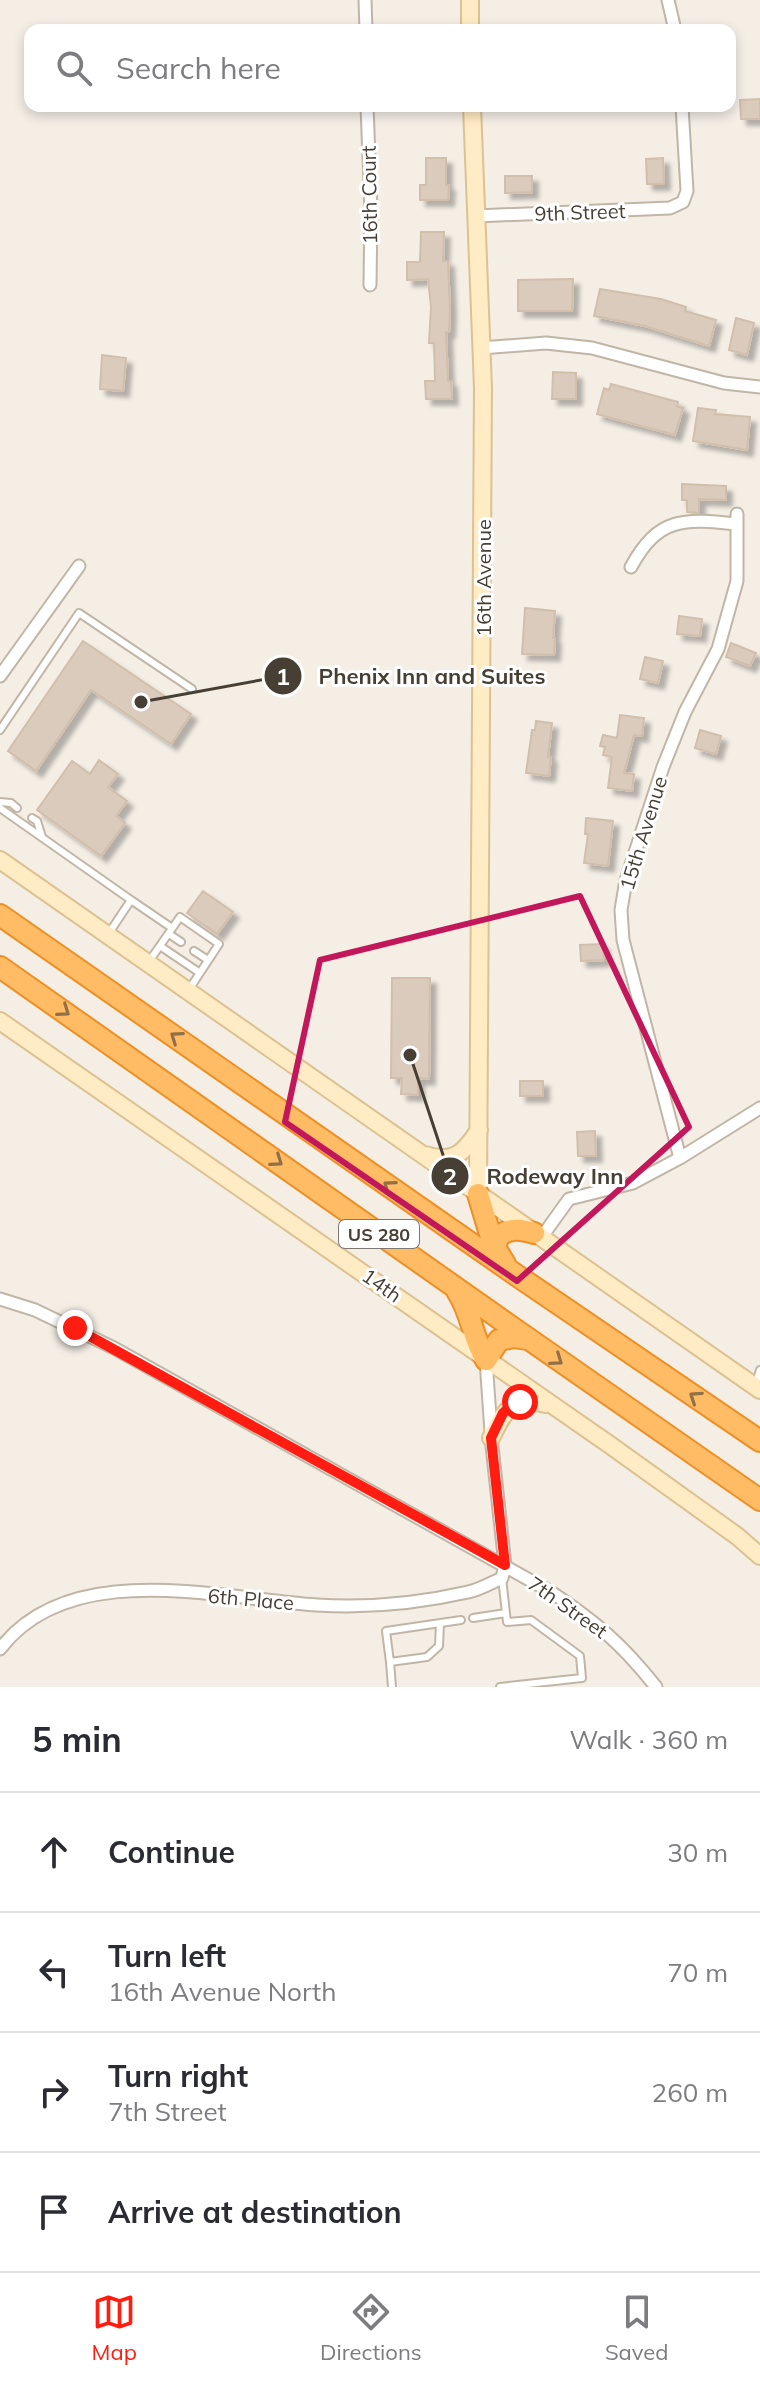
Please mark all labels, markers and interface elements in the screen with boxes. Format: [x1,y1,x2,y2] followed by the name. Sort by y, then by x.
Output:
[24,24,736,112] search box
[52,46,96,90] icon: search
[116,49,281,87] text: Search here
[356,145,382,245] street label: 16th Court
[534,198,626,226] street label: 9th Street
[471,519,496,637] street label: 16th Avenue
[263,653,562,699] callout: Phenix Inn and Suites
[276,661,290,691] text: 1
[319,662,545,690] text: Phenix Inn and Suites
[614,773,672,893] street label: 15th Avenue
[55,1001,70,1016] one-way arrow
[170,1032,184,1047] one-way arrow
[268,1151,282,1166] one-way arrow
[430,1153,640,1199] callout: Rodeway Inn
[443,1161,457,1191] text: 2
[486,1162,624,1190] text: Rodeway Inn
[383,1181,397,1196] one-way arrow
[339,1220,419,1248] road number: US 280
[357,1263,407,1307] street label: 14th
[57,1310,93,1346] route end
[549,1350,563,1365] one-way arrow
[502,1384,538,1420] route start
[690,1392,704,1407] one-way arrow
[523,1571,613,1643] street label: 7th Street
[207,1583,295,1615] street label: 6th Place
[32,1718,122,1761] text: 5 min
[569,1723,728,1756] text: Walk · 360 m
[32,1830,76,1874] icon: ahead
[108,1833,235,1871] text: Continue
[667,1836,728,1869] text: 30 m
[108,1937,226,1975] text: Turn left
[32,1950,76,1994] icon: left
[667,1956,728,1989] text: 70 m
[108,1975,336,2008] text: 16th Avenue North
[108,2057,248,2095] text: Turn right
[32,2070,76,2114] icon: right
[652,2076,728,2109] text: 260 m
[108,2095,227,2128] text: 7th Street
[32,2190,76,2234] icon: arrive
[108,2193,402,2231] text: Arrive at destination
[92,2290,137,2366] tab: Map
[320,2290,422,2366] tab: Directions
[605,2290,668,2366] tab: Saved

